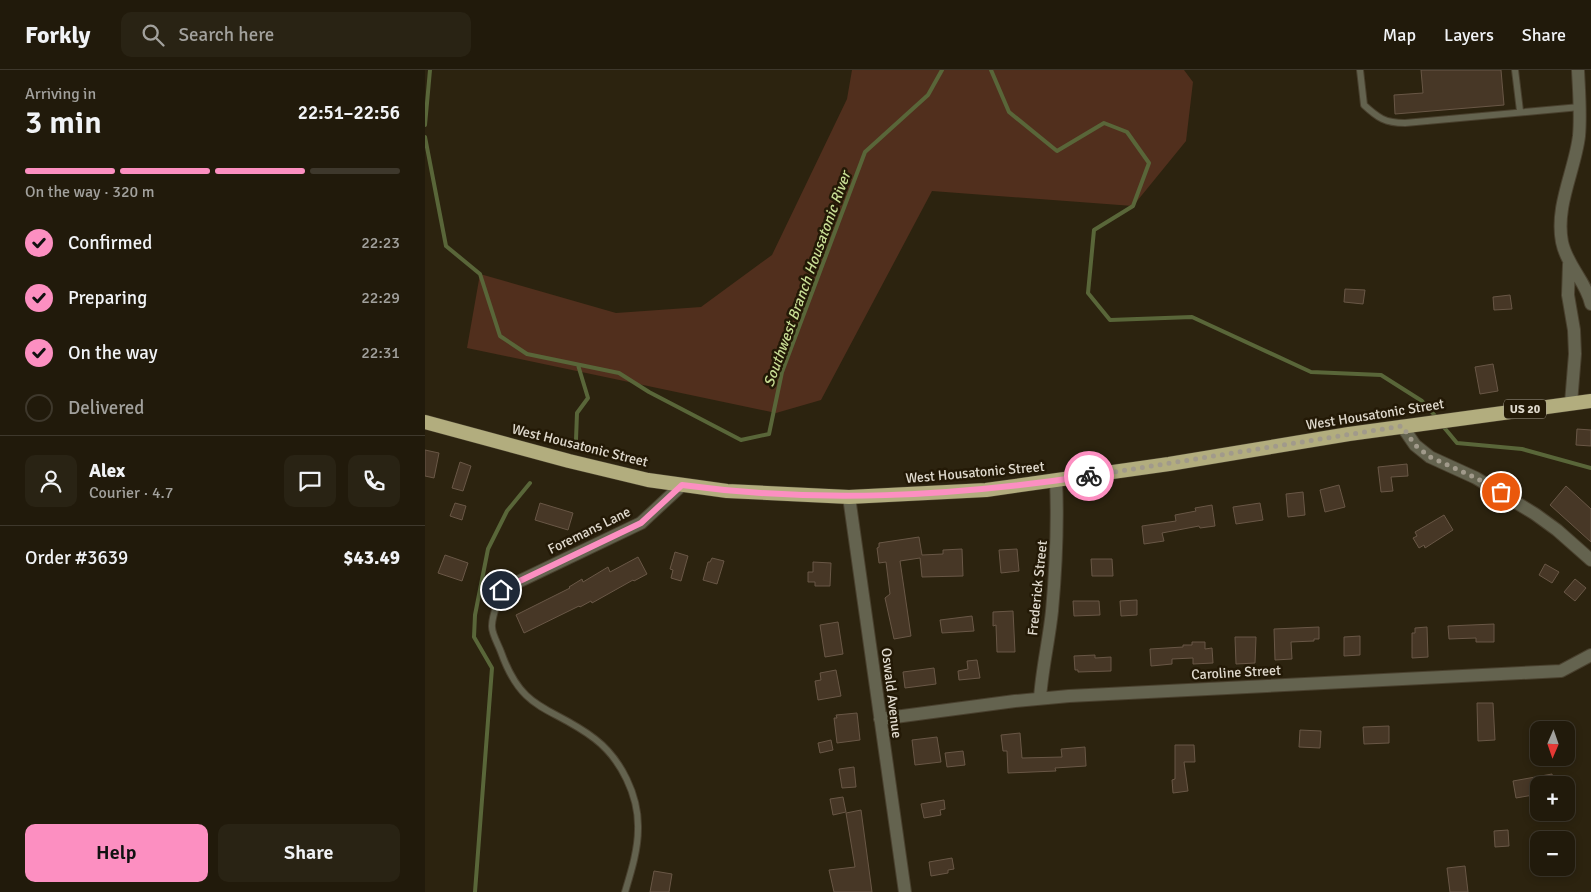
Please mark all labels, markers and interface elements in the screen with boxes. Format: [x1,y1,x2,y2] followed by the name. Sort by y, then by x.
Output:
[121,12,471,57] search box
[25,20,91,50] text: Forkly
[139,21,167,49] icon: search
[179,23,274,47] text: Search here
[1383,24,1416,46] text: Map
[1444,24,1494,46] text: Layers
[1522,24,1566,46] text: Share
[25,84,96,104] text: Arriving in
[298,101,400,125] text: 22:51–22:56
[25,103,102,142] text: 3 min
[760,167,855,389] water label: Southwest Branch Housatonic River
[25,182,155,202] text: On the way · 320 m
[25,229,53,257] icon: check
[68,231,152,255] text: Confirmed
[361,233,400,253] text: 22:23
[25,284,53,312] icon: check
[68,286,147,310] text: Preparing
[361,288,400,308] text: 22:29
[25,339,53,367] icon: check
[68,341,158,365] text: On the way
[361,343,400,363] text: 22:31
[1305,395,1445,434] street label: West Housatonic Street
[68,396,144,420] text: Delivered
[1504,399,1546,418] road number: US 20
[510,420,650,471] street label: West Housatonic Street
[1064,451,1114,501] courier
[25,455,77,507] button: person
[284,455,336,507] button: chat
[348,455,400,507] button: phone
[905,458,1045,487] street label: West Housatonic Street
[89,459,125,483] text: Alex
[1075,462,1103,490] icon: bike
[1480,471,1522,513] pin
[1487,478,1515,506] icon: bag
[89,483,173,503] text: Courier · 4.7
[545,503,633,558] street label: Foremans Lane
[1024,539,1051,637] street label: Frederick Street
[25,546,128,570] text: Order #3639
[343,546,400,570] text: $43.49
[480,569,522,611] pin
[487,576,515,604] icon: home
[878,647,905,739] street label: Oswald Avenue
[1191,662,1281,683] street label: Caroline Street
[1530,721,1575,766] north arrow
[1530,721,1575,876] map controls
[1530,776,1575,821] button: +
[25,824,208,882] button: Help
[218,824,400,882] button: Share
[1530,831,1575,876] button: −

